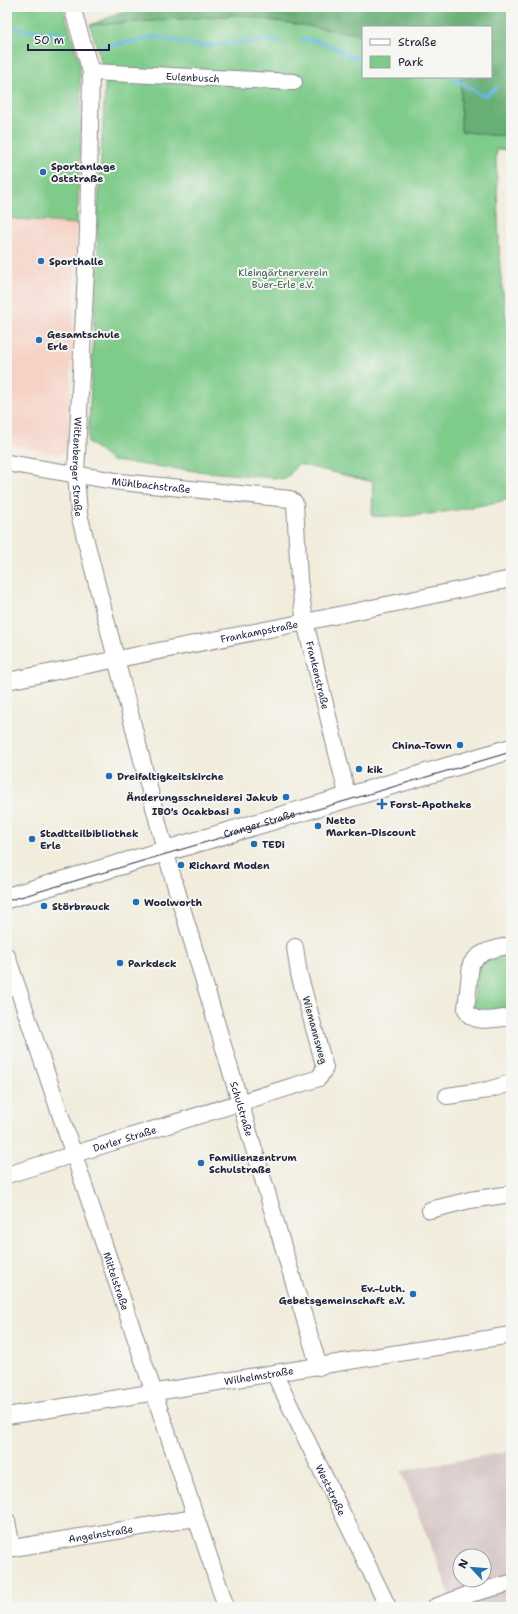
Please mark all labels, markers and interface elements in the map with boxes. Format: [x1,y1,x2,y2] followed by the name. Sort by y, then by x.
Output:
[28,26,109,52] scale bar
[362,26,492,78] legend
[34,32,64,48] text: 50 m
[398,34,437,50] text: Straße
[398,54,424,70] text: Park
[166,69,220,85] street label: Eulenbusch
[51,160,115,185] place label: Sportanlage Oststraße
[38,167,48,177] marker: Sportanlage Oststraße
[49,255,103,268] place label: Sporthalle
[36,256,46,266] marker: Sporthalle
[238,266,328,291] park label: Kleingärtnerverein Buer-Erle e.V.
[47,328,120,353] place label: Gesamtschule Erle
[34,335,44,345] marker: Gesamtschule Erle
[69,417,86,518] street label: Wittenberger Straße
[111,474,192,496] street label: Mühlbachstraße
[219,617,299,645] street label: Frankampstraße
[303,639,333,711] street label: Frankenstraße
[392,739,452,752] place label: China-Town
[455,740,465,750] marker: China-Town
[367,763,383,776] place label: kik
[354,764,364,774] marker: kik
[117,770,224,783] place label: Dreifaltigkeitskirche
[104,771,114,781] marker: Dreifaltigkeitskirche
[126,791,278,804] place label: Änderungsschneiderei Jakub
[281,792,291,802] marker: Änderungsschneiderei Jakub
[390,798,472,811] place label: Forst-Apotheke
[377,799,387,809] marker: Forst-Apotheke
[152,805,229,818] place label: IBO's Ocakbasi
[232,806,242,816] marker: IBO's Ocakbasi
[222,807,297,840] street label: Cranger Straße
[326,814,416,839] place label: Netto Marken-Discount
[313,821,323,831] marker: Netto Marken-Discount
[40,827,139,852] place label: Stadtteilbibliothek Erle
[27,834,37,844] marker: Stadtteilbibliothek Erle
[262,838,285,851] place label: TEDi
[249,839,259,849] marker: TEDi
[189,859,270,872] place label: Richard Moden
[176,860,186,870] marker: Richard Moden
[144,896,203,909] place label: Woolworth
[131,897,141,907] marker: Woolworth
[52,900,110,913] place label: Störbrauck
[39,901,49,911] marker: Störbrauck
[128,957,177,970] place label: Parkdeck
[115,958,125,968] marker: Parkdeck
[300,995,330,1065] street label: Wiemannsweg
[228,1080,256,1138] street label: Schulstraße
[91,1122,158,1154] street label: Darler Straße
[209,1151,297,1176] place label: Familienzentrum Schulstraße
[196,1158,206,1168] marker: Familienzentrum Schulstraße
[101,1250,132,1312] street label: Mittelstraße
[279,1282,405,1307] place label: Ev.-Luth. Gebetsgemeinschaft e.V.
[408,1289,418,1299] marker: Ev.-Luth. Gebetsgemeinschaft e.V.
[223,1363,295,1388] street label: Wilhelmstraße
[313,1462,349,1518] street label: Weststraße
[67,1522,134,1545] street label: Angelnstraße
[452,1548,492,1588] north arrow
[455,1556,472,1571] text: N

